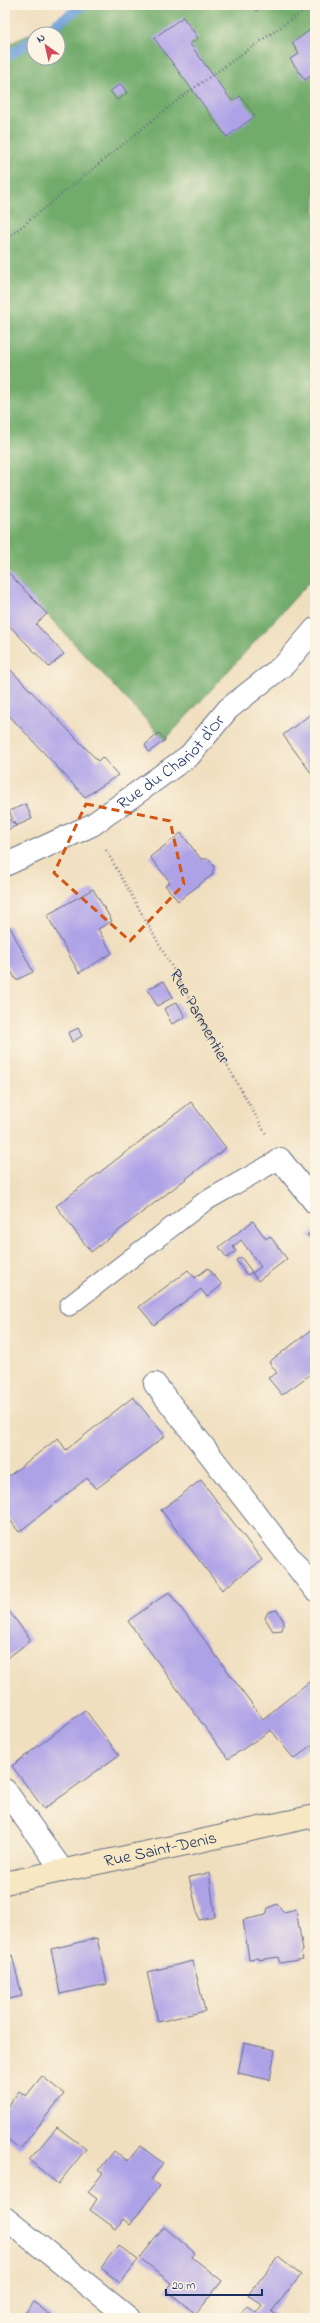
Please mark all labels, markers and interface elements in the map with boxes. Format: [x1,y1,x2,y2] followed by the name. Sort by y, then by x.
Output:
[26,26,66,66] north arrow
[33,30,49,47] text: N
[112,709,231,816] street label: Rue du Chariot d'Or
[163,964,237,1069] street label: Rue Parmentier
[102,1825,219,1874] street label: Rue Saint-Denis
[166,2271,262,2297] scale bar
[172,2277,195,2295] text: 20 m

